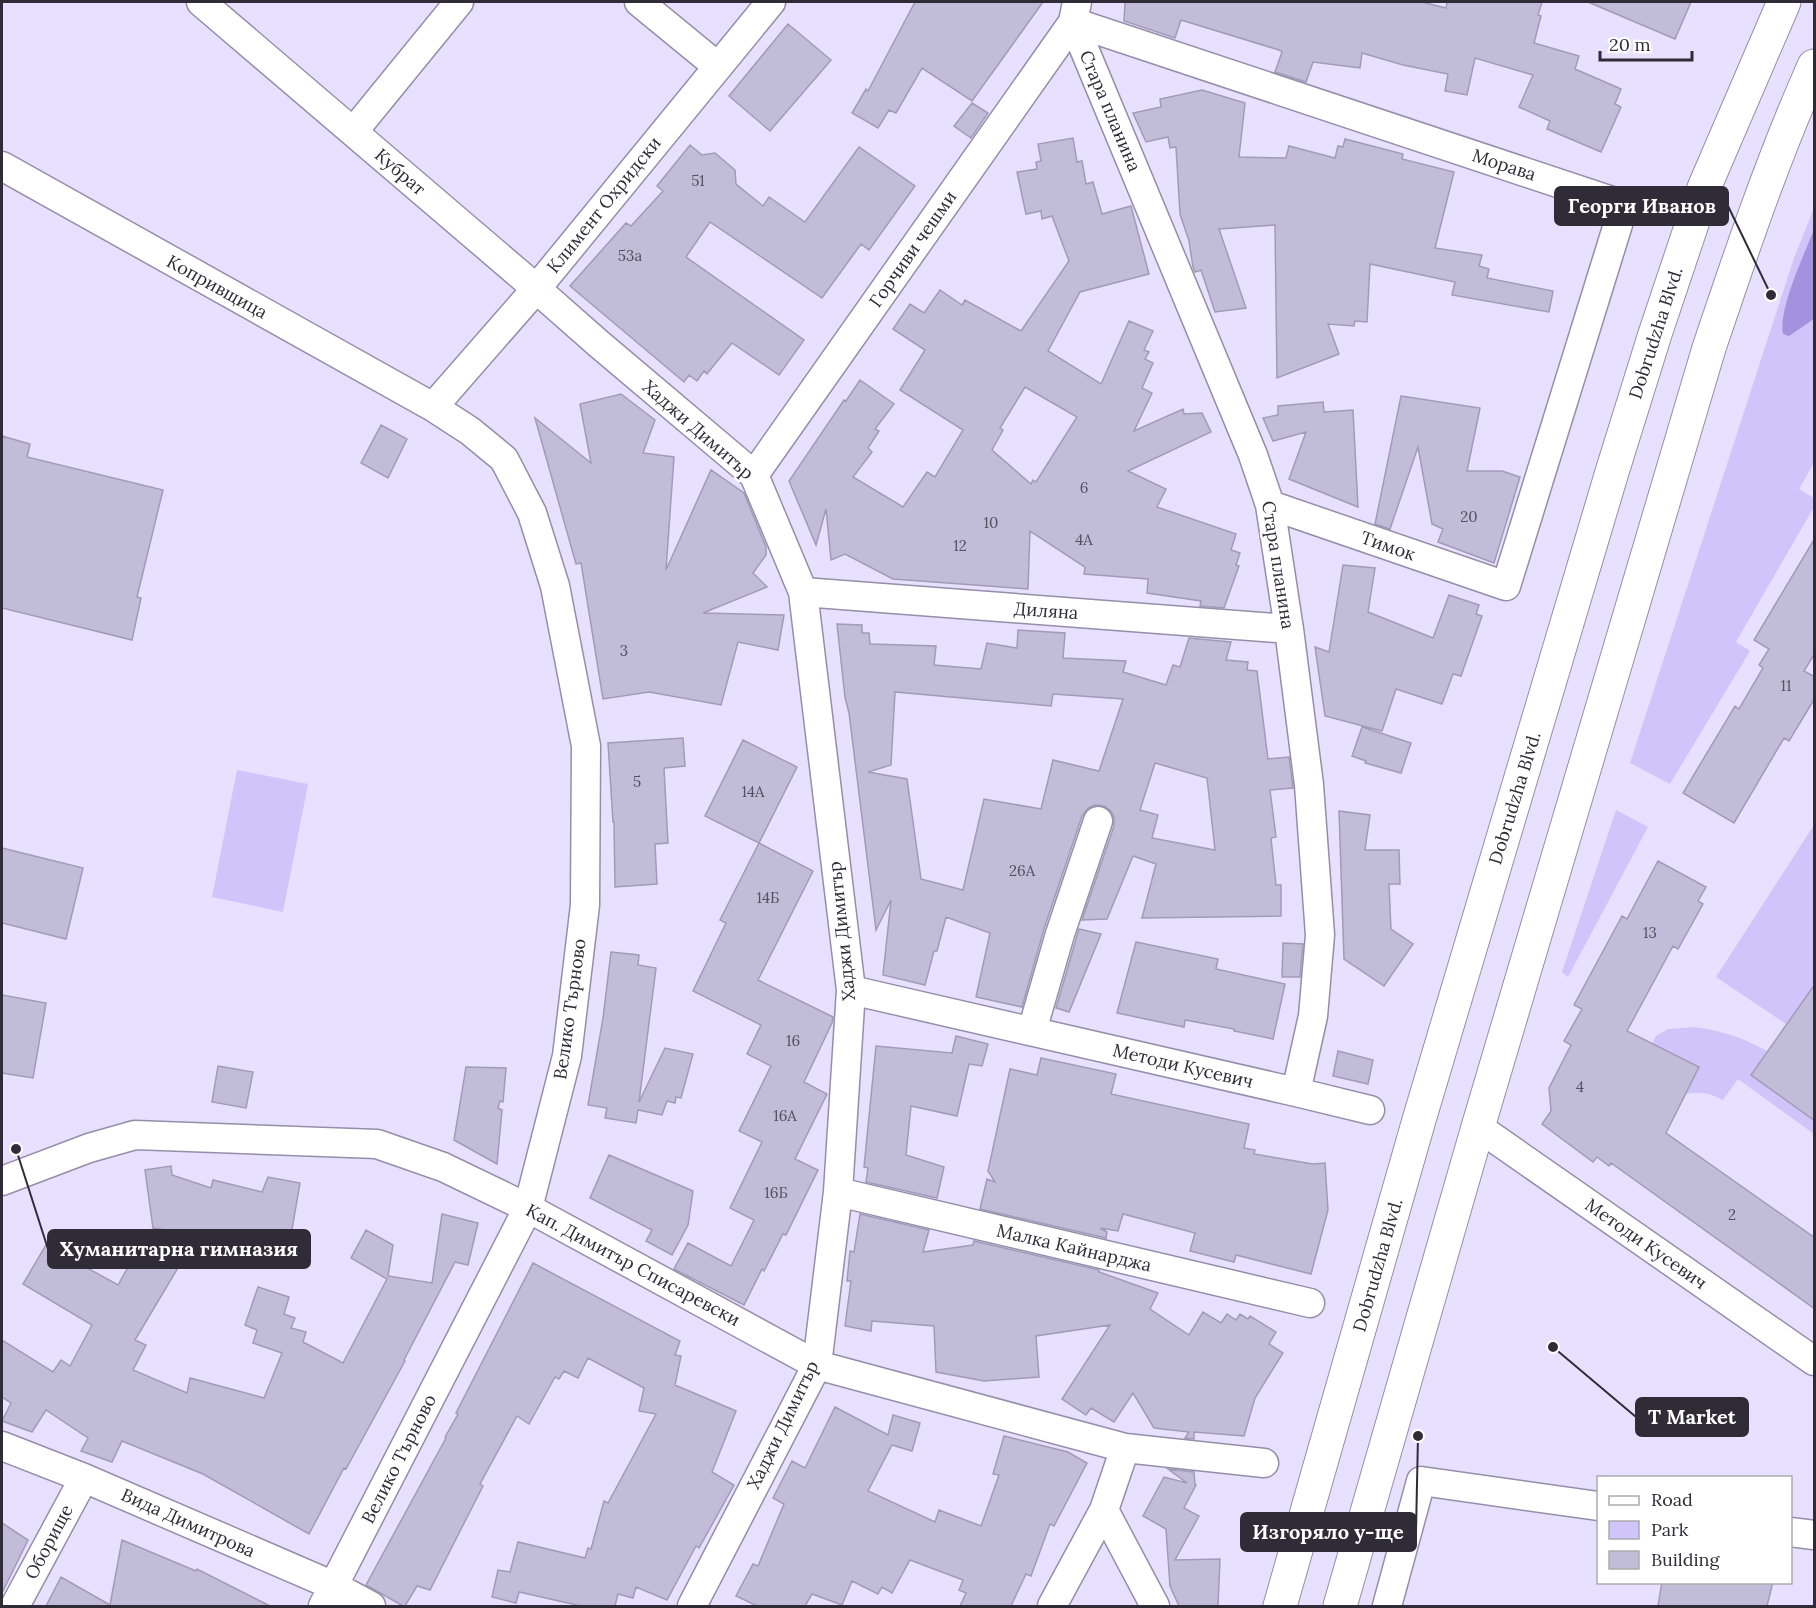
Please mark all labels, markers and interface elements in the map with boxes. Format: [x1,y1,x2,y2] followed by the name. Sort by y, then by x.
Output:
[1600,24,1692,62] scale bar
[1609,33,1651,56] text: 20 m
[1075,47,1146,175] street label: Стара планина
[541,132,666,278] street label: Климент Охридски
[370,143,431,200] street label: Кубрат
[1469,143,1539,186] street label: Морава
[691,171,705,190] house number: 51
[864,186,961,311] street label: Горчиви чешми
[1555,187,1728,225] callout: Георги Иванов
[1568,193,1716,218] text: Георги Иванов
[618,246,642,265] house number: 53a
[163,249,272,324] street label: Копривщица
[1623,264,1688,402] street label: Dobrudzha Blvd.
[638,375,759,484] street label: Хаджи Димитър
[1080,478,1088,497] house number: 6
[1257,499,1300,631] street label: Стара планина
[1460,507,1478,526] house number: 20
[984,513,998,532] house number: 10
[1358,526,1419,566] street label: Тимок
[1075,530,1093,549] house number: 4А
[953,536,967,555] house number: 12
[1013,597,1079,624] street label: Диляна
[620,641,628,660] house number: 3
[1781,676,1791,695] house number: 11
[1483,729,1546,867] street label: Dobrudzha Blvd.
[633,772,641,791] house number: 5
[742,782,765,801] house number: 14А
[823,860,860,1002] street label: Хаджи Димитър
[1009,861,1036,880] house number: 26А
[757,888,779,907] house number: 14Б
[1643,923,1657,942] house number: 13
[548,937,591,1081] street label: Велико Търново
[786,1031,800,1050] house number: 16
[1111,1038,1256,1093] street label: Методи Кусевич
[1576,1077,1584,1096] house number: 4
[773,1106,797,1125] house number: 16А
[764,1183,788,1202] house number: 16Б
[1581,1193,1712,1294] street label: Методи Кусевич
[1347,1195,1408,1334] street label: Dobrudzha Blvd.
[522,1198,744,1331] street label: Кап. Димитър Списаревски
[1728,1205,1736,1224] house number: 2
[994,1219,1154,1277] street label: Малка Кайнарджа
[48,1230,310,1268] callout: Хуманитарна гимназия
[60,1236,298,1261] text: Хуманитарна гимназия
[742,1357,824,1493] street label: Хаджи Димитър
[356,1390,441,1527] street label: Велико Търново
[1636,1398,1748,1436] callout: T Market
[1648,1404,1737,1429] text: T Market
[1597,1476,1792,1584] legend
[118,1483,259,1562] street label: Вида Димитрова
[1651,1488,1693,1511] text: Road
[19,1500,78,1583] street label: Оборище
[1241,1513,1416,1551] callout: Изгоряло у-ще
[1651,1518,1689,1541] text: Park
[1252,1519,1404,1544] text: Изгоряло у-ще
[1651,1548,1721,1571] text: Building

